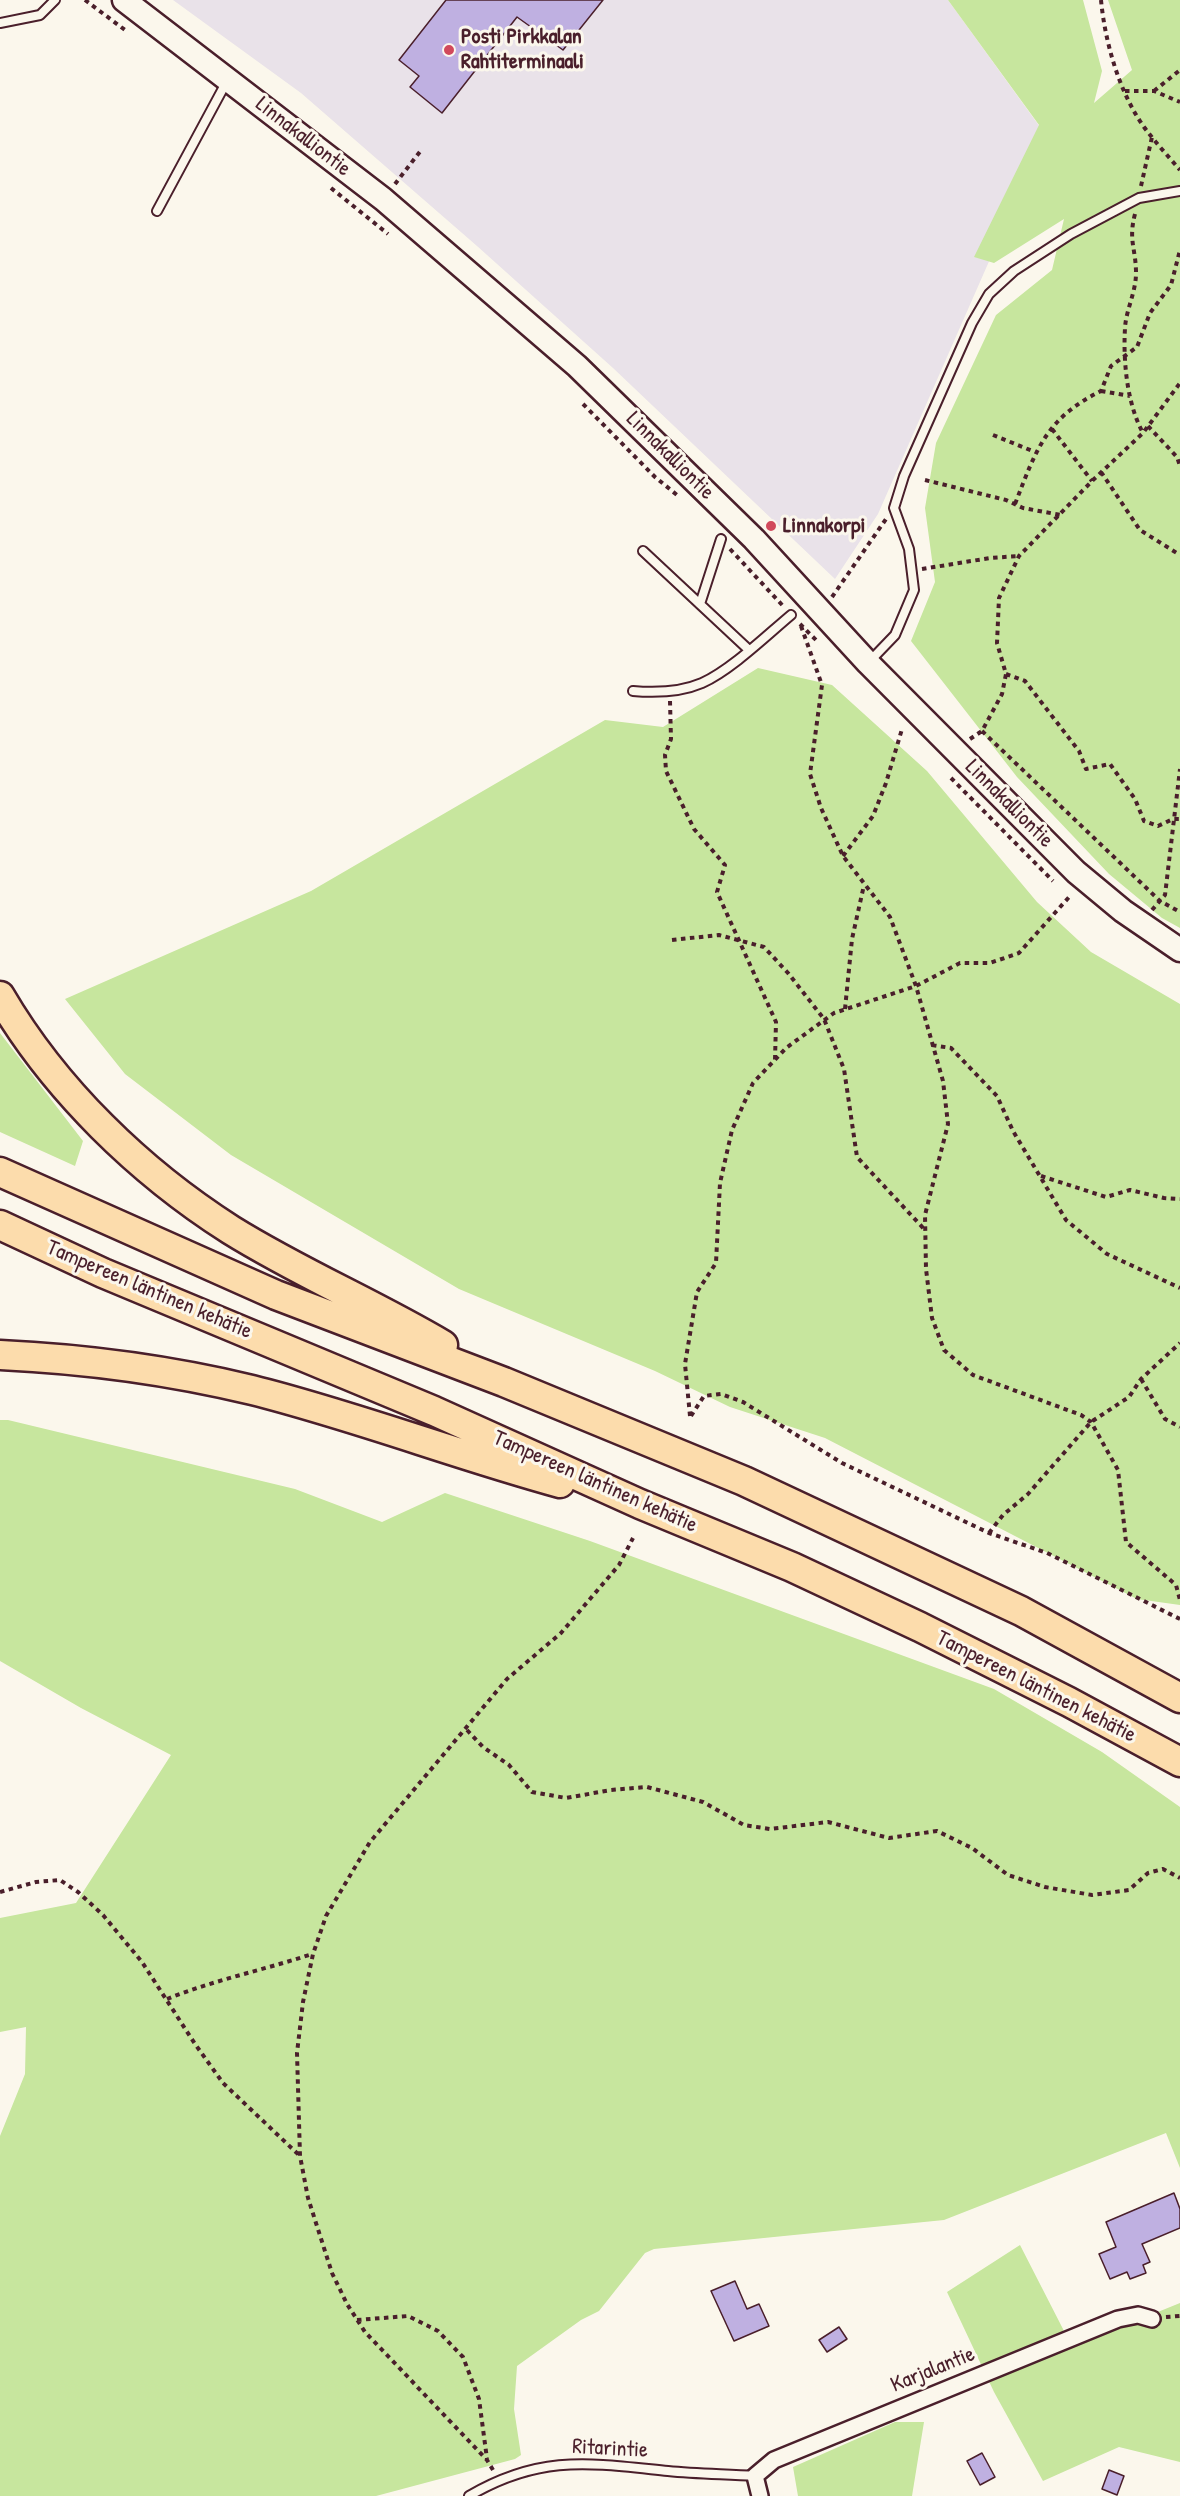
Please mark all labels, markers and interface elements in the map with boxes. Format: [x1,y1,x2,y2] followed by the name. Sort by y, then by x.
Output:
[461,24,584,76] place label: Posti Pirkkalan Rahtiterminaali
[442,43,456,57] marker: Posti Pirkkalan Rahtiterminaali
[250,92,356,182] street label: Linnakalliontie
[620,406,720,506] street label: Linnakalliontie
[783,513,865,539] place label: Linnakorpi
[764,519,778,533] marker: Linnakorpi
[959,754,1059,854] street label: Linnakalliontie
[42,1235,256,1345] street label: Tampereen läntinen kehätie
[489,1425,701,1539] street label: Tampereen läntinen kehätie
[932,1625,1140,1749] street label: Tampereen läntinen kehätie
[887,2341,979,2399] street label: Karjalantie
[572,2434,648,2464] street label: Ritarintie

